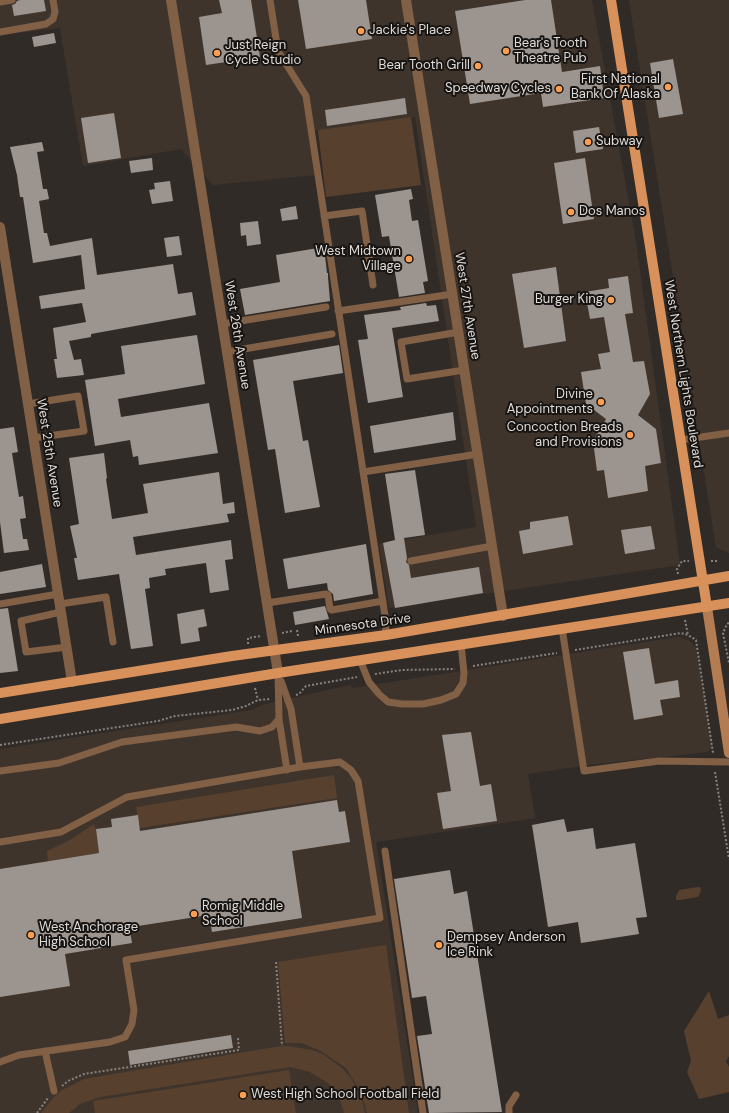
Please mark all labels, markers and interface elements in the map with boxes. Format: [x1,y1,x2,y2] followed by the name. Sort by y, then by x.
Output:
[369,23,451,39] place label: Jackie's Place
[356,26,366,36] marker: Jackie's Place
[514,36,587,67] place label: Bear's Tooth Theatre Pub
[225,38,301,69] place label: Just Reign Cycle Studio
[501,46,511,56] marker: Bear's Tooth Theatre Pub
[212,48,222,58] marker: Just Reign Cycle Studio
[379,58,470,74] place label: Bear Tooth Grill
[473,61,483,71] marker: Bear Tooth Grill
[571,72,660,103] place label: First National Bank Of Alaska
[445,81,551,97] place label: Speedway Cycles
[663,82,673,92] marker: First National Bank Of Alaska
[554,84,564,94] marker: Speedway Cycles
[596,134,643,150] place label: Subway
[583,137,593,147] marker: Subway
[579,204,645,220] place label: Dos Manos
[566,207,576,217] marker: Dos Manos
[315,244,401,275] place label: West Midtown Village
[451,251,483,361] street label: West 27th Avenue
[404,254,414,264] marker: West Midtown Village
[221,279,253,391] street label: West 26th Avenue
[660,279,706,469] street label: West Northern Lights Boulevard
[535,292,603,308] place label: Burger King
[606,295,616,305] marker: Burger King
[507,387,593,418] place label: Divine Appointments
[596,397,606,407] marker: Divine Appointments
[33,398,65,508] street label: West 25th Avenue
[507,420,622,451] place label: Concoction Breads and Provisions
[625,430,635,440] marker: Concoction Breads and Provisions
[314,611,412,639] street label: Minnesota Drive
[202,899,283,930] place label: Romig Middle School
[189,909,199,919] marker: Romig Middle School
[39,920,138,951] place label: West Anchorage High School
[26,930,36,940] marker: West Anchorage High School
[447,930,566,961] place label: Dempsey Anderson Ice Rink
[434,940,444,950] marker: Dempsey Anderson Ice Rink
[251,1087,439,1103] place label: West High School Football Field
[238,1090,248,1100] marker: West High School Football Field

